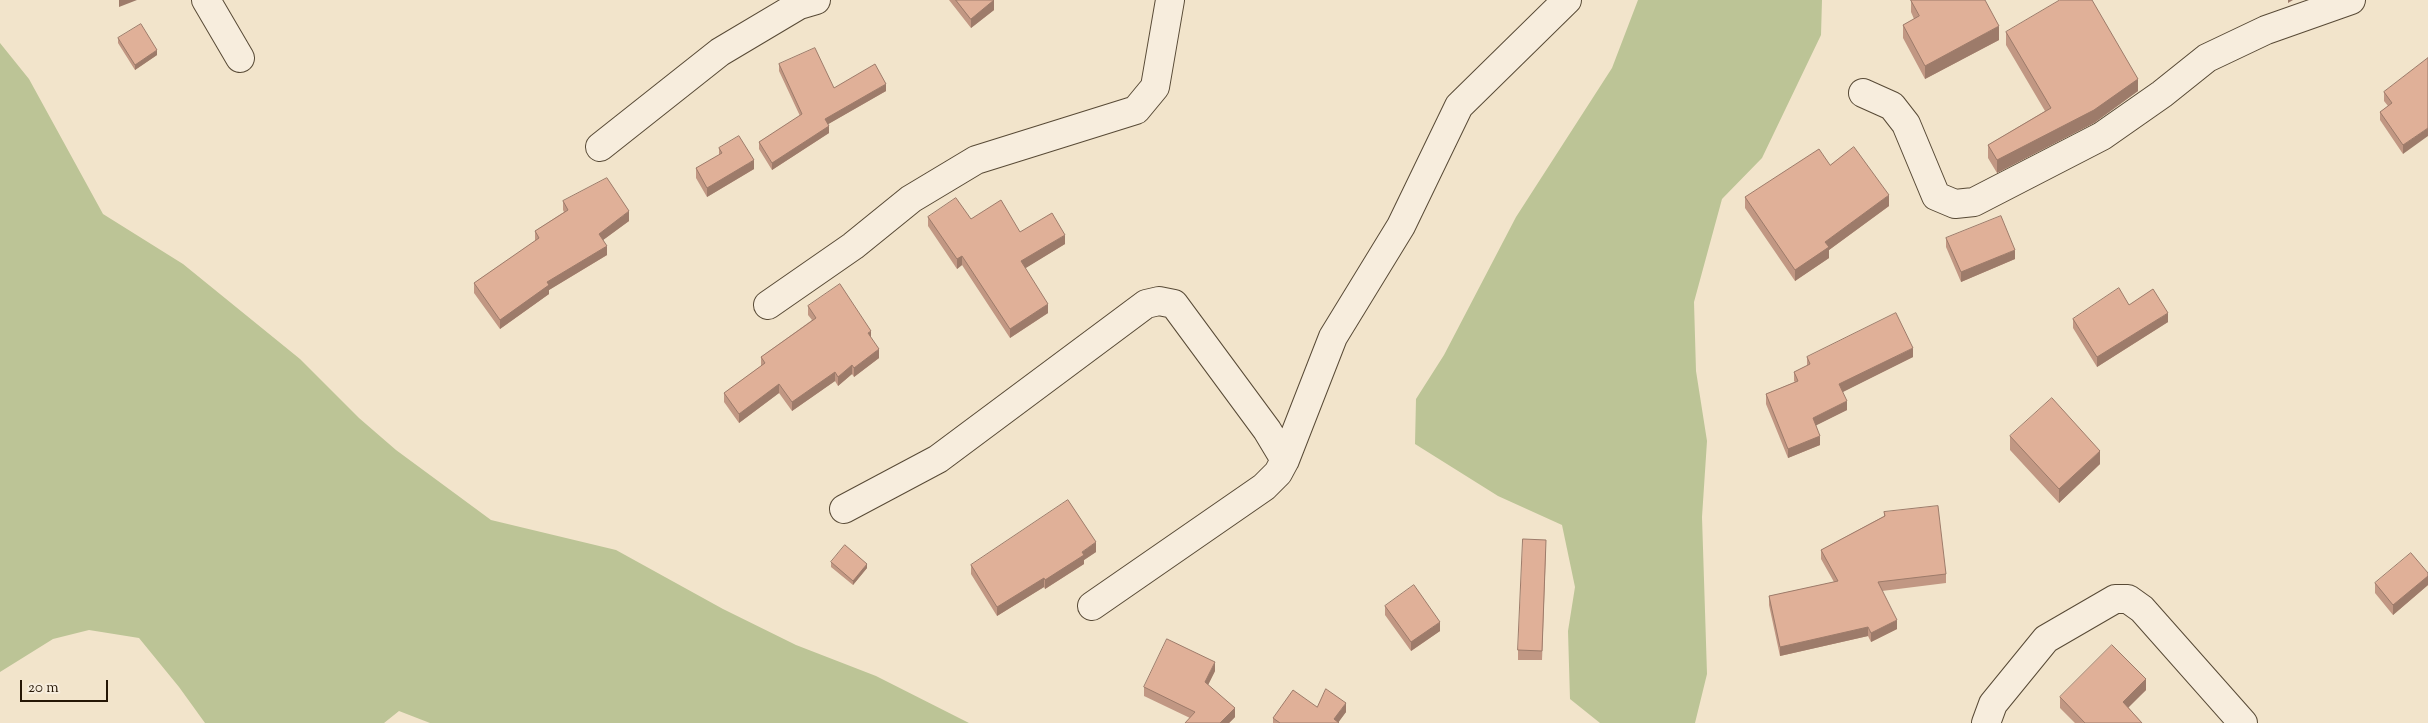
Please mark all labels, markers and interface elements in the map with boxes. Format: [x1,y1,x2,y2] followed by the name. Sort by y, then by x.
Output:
[22,670,110,702] scale bar
[28,678,59,699] text: 20 m

